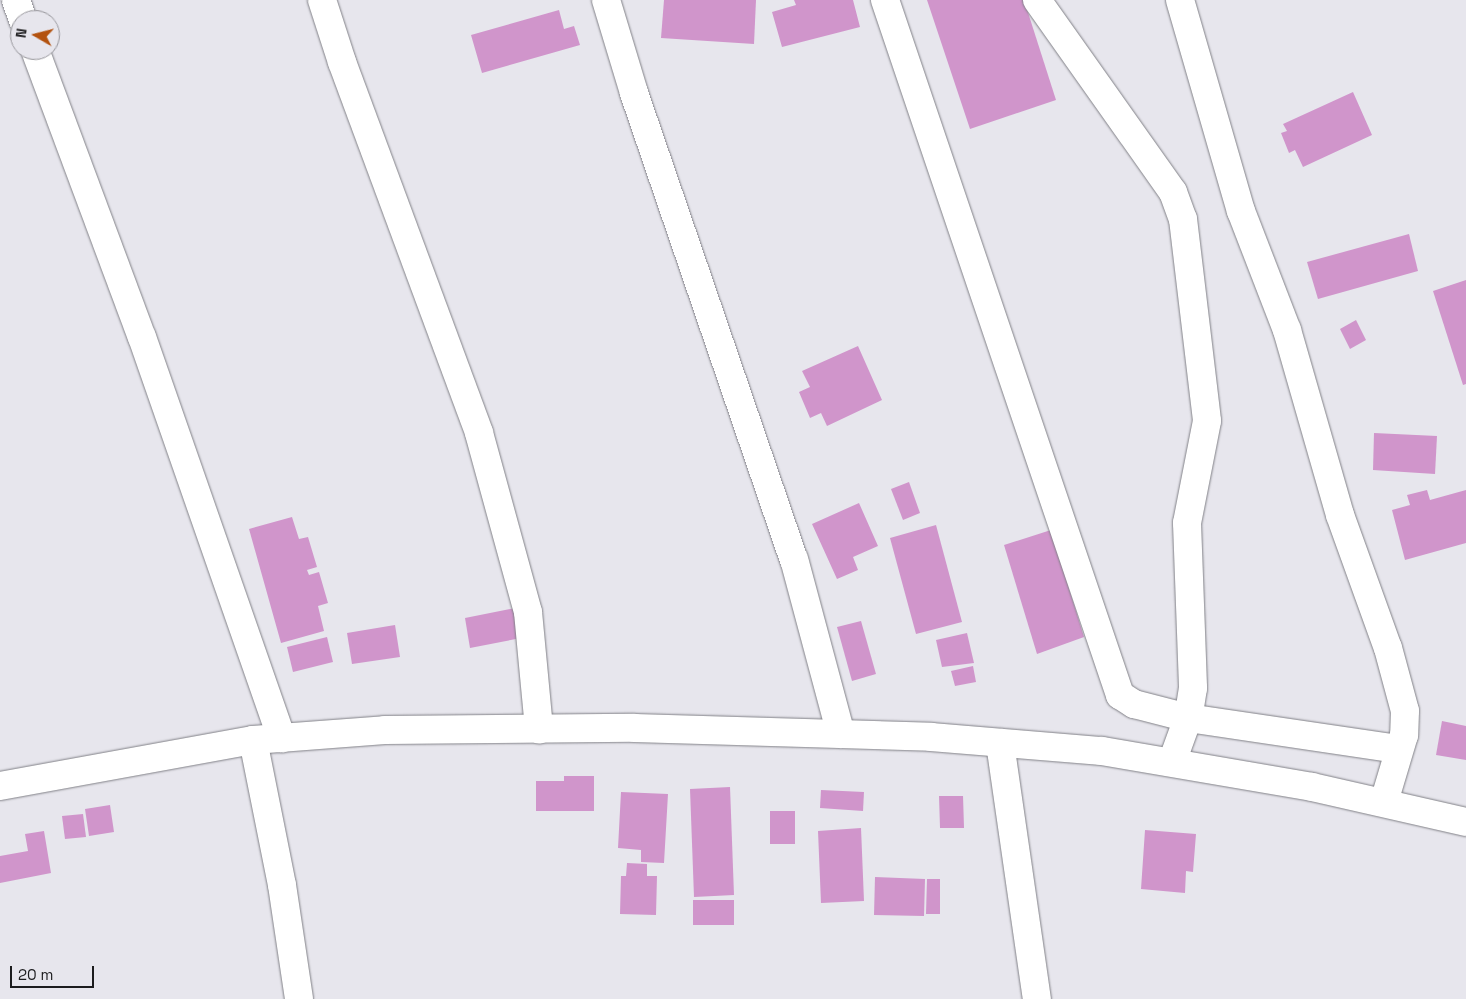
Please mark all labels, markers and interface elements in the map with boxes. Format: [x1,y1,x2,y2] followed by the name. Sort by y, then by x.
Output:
[10,10,60,60] north arrow
[12,27,31,39] text: N
[12,956,96,988] scale bar
[18,965,53,984] text: 20 m

